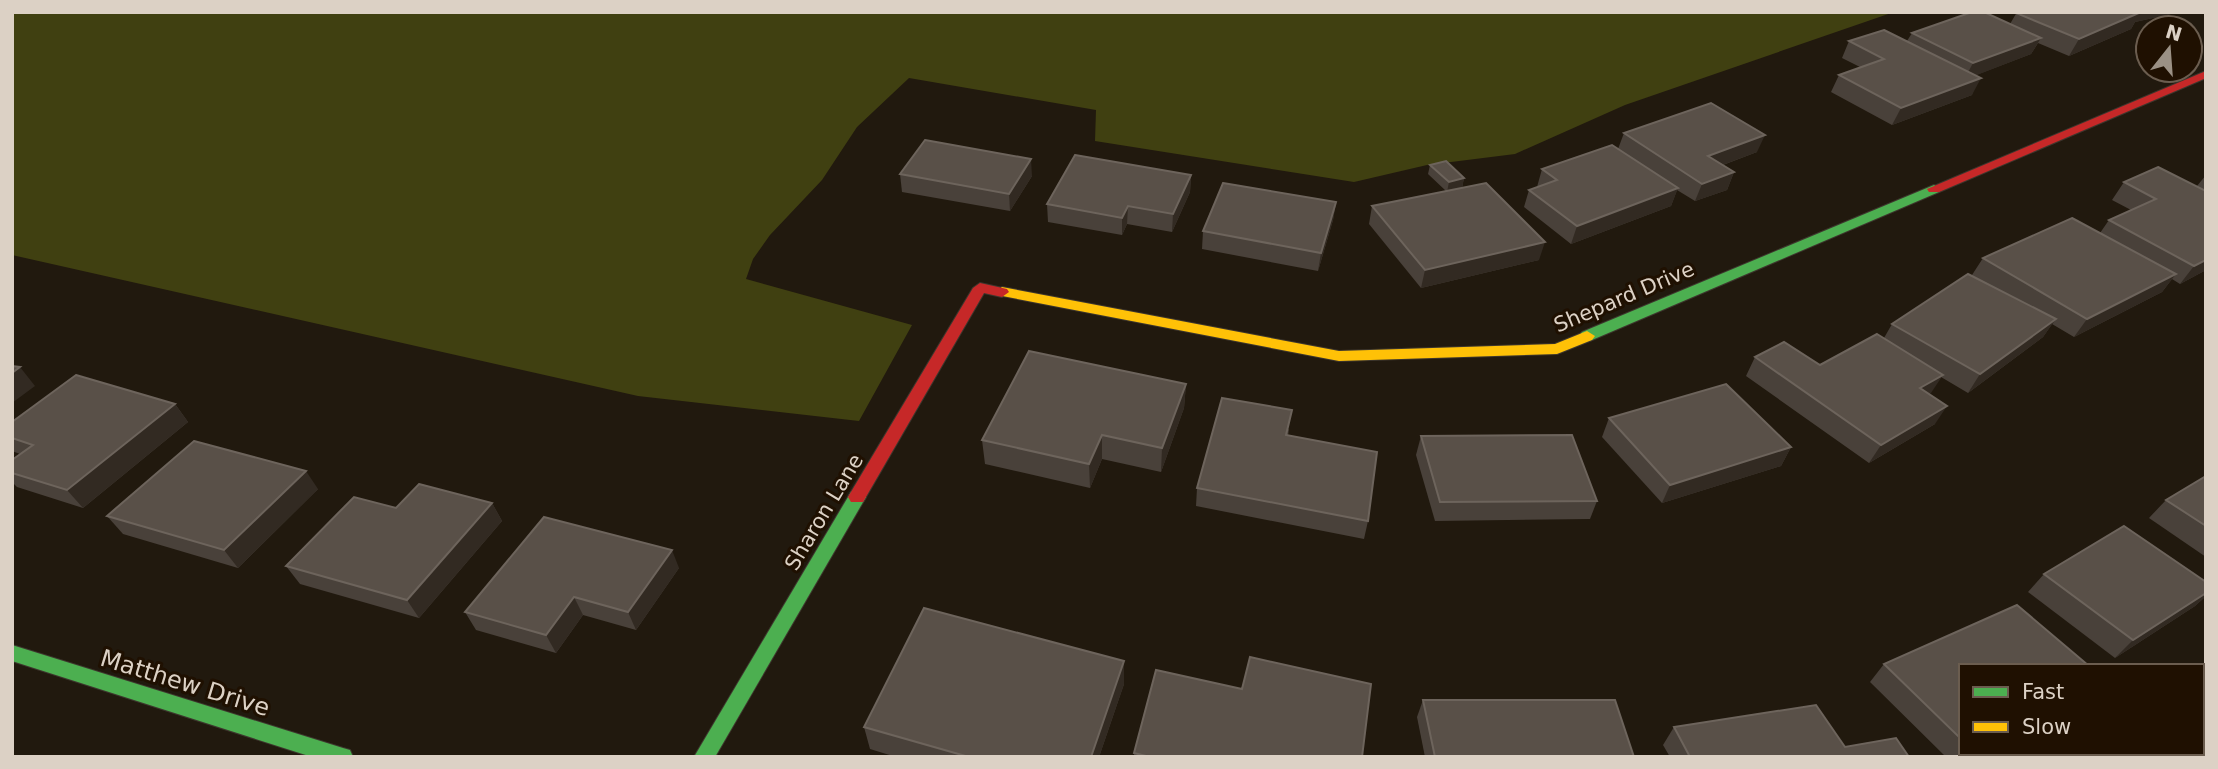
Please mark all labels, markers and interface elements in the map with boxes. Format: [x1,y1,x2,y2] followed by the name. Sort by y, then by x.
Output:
[2134,14,2204,84] north arrow
[2163,20,2185,46] text: N
[1550,257,1698,337] street label: Shepard Drive
[780,450,868,574] street label: Sharon Lane
[97,644,273,722] street label: Matthew Drive
[1959,664,2204,755] legend
[2022,680,2064,704] text: Fast
[2022,715,2071,739] text: Slow

